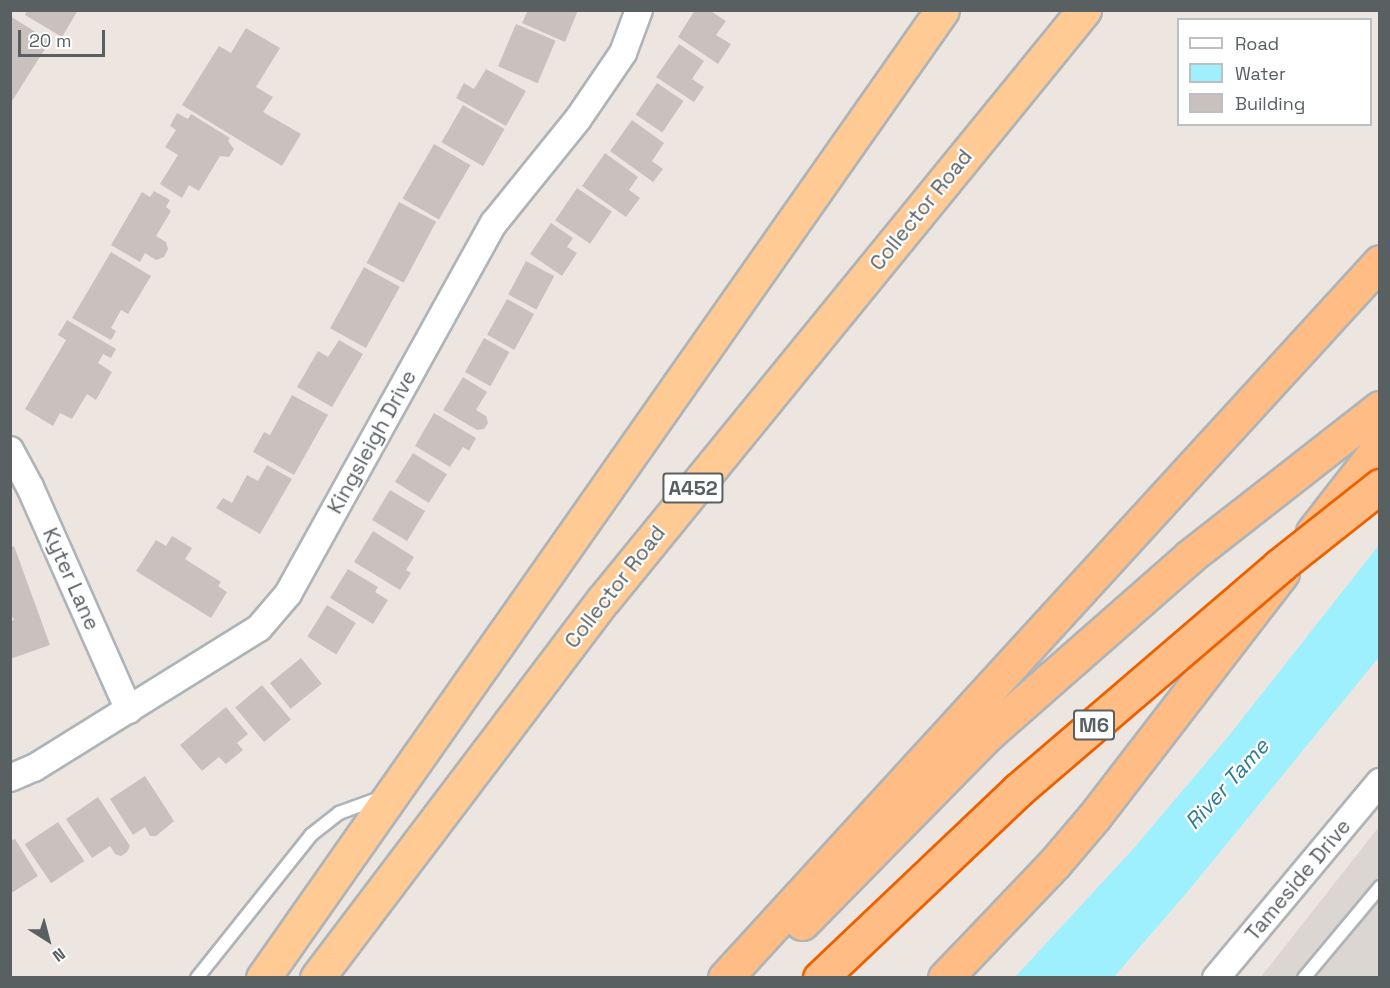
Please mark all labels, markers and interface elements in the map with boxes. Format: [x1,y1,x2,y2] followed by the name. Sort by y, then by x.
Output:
[21,18,108,56] scale bar
[1177,18,1372,126] legend
[29,29,72,52] text: 20 m
[1235,32,1279,55] text: Road
[1235,62,1286,85] text: Water
[1235,92,1305,115] text: Building
[864,144,978,276] street label: Collector Road
[322,366,422,518] street label: Kingsleigh Drive
[662,471,724,505] road number: A452
[559,521,671,653] street label: Collector Road
[37,524,105,634] street label: Kyter Lane
[1073,708,1115,742] road number: M6
[1179,733,1275,835] water label: River Tame
[1240,814,1356,946] street label: Tameside Drive
[18,910,78,970] north arrow
[48,943,69,967] text: N

